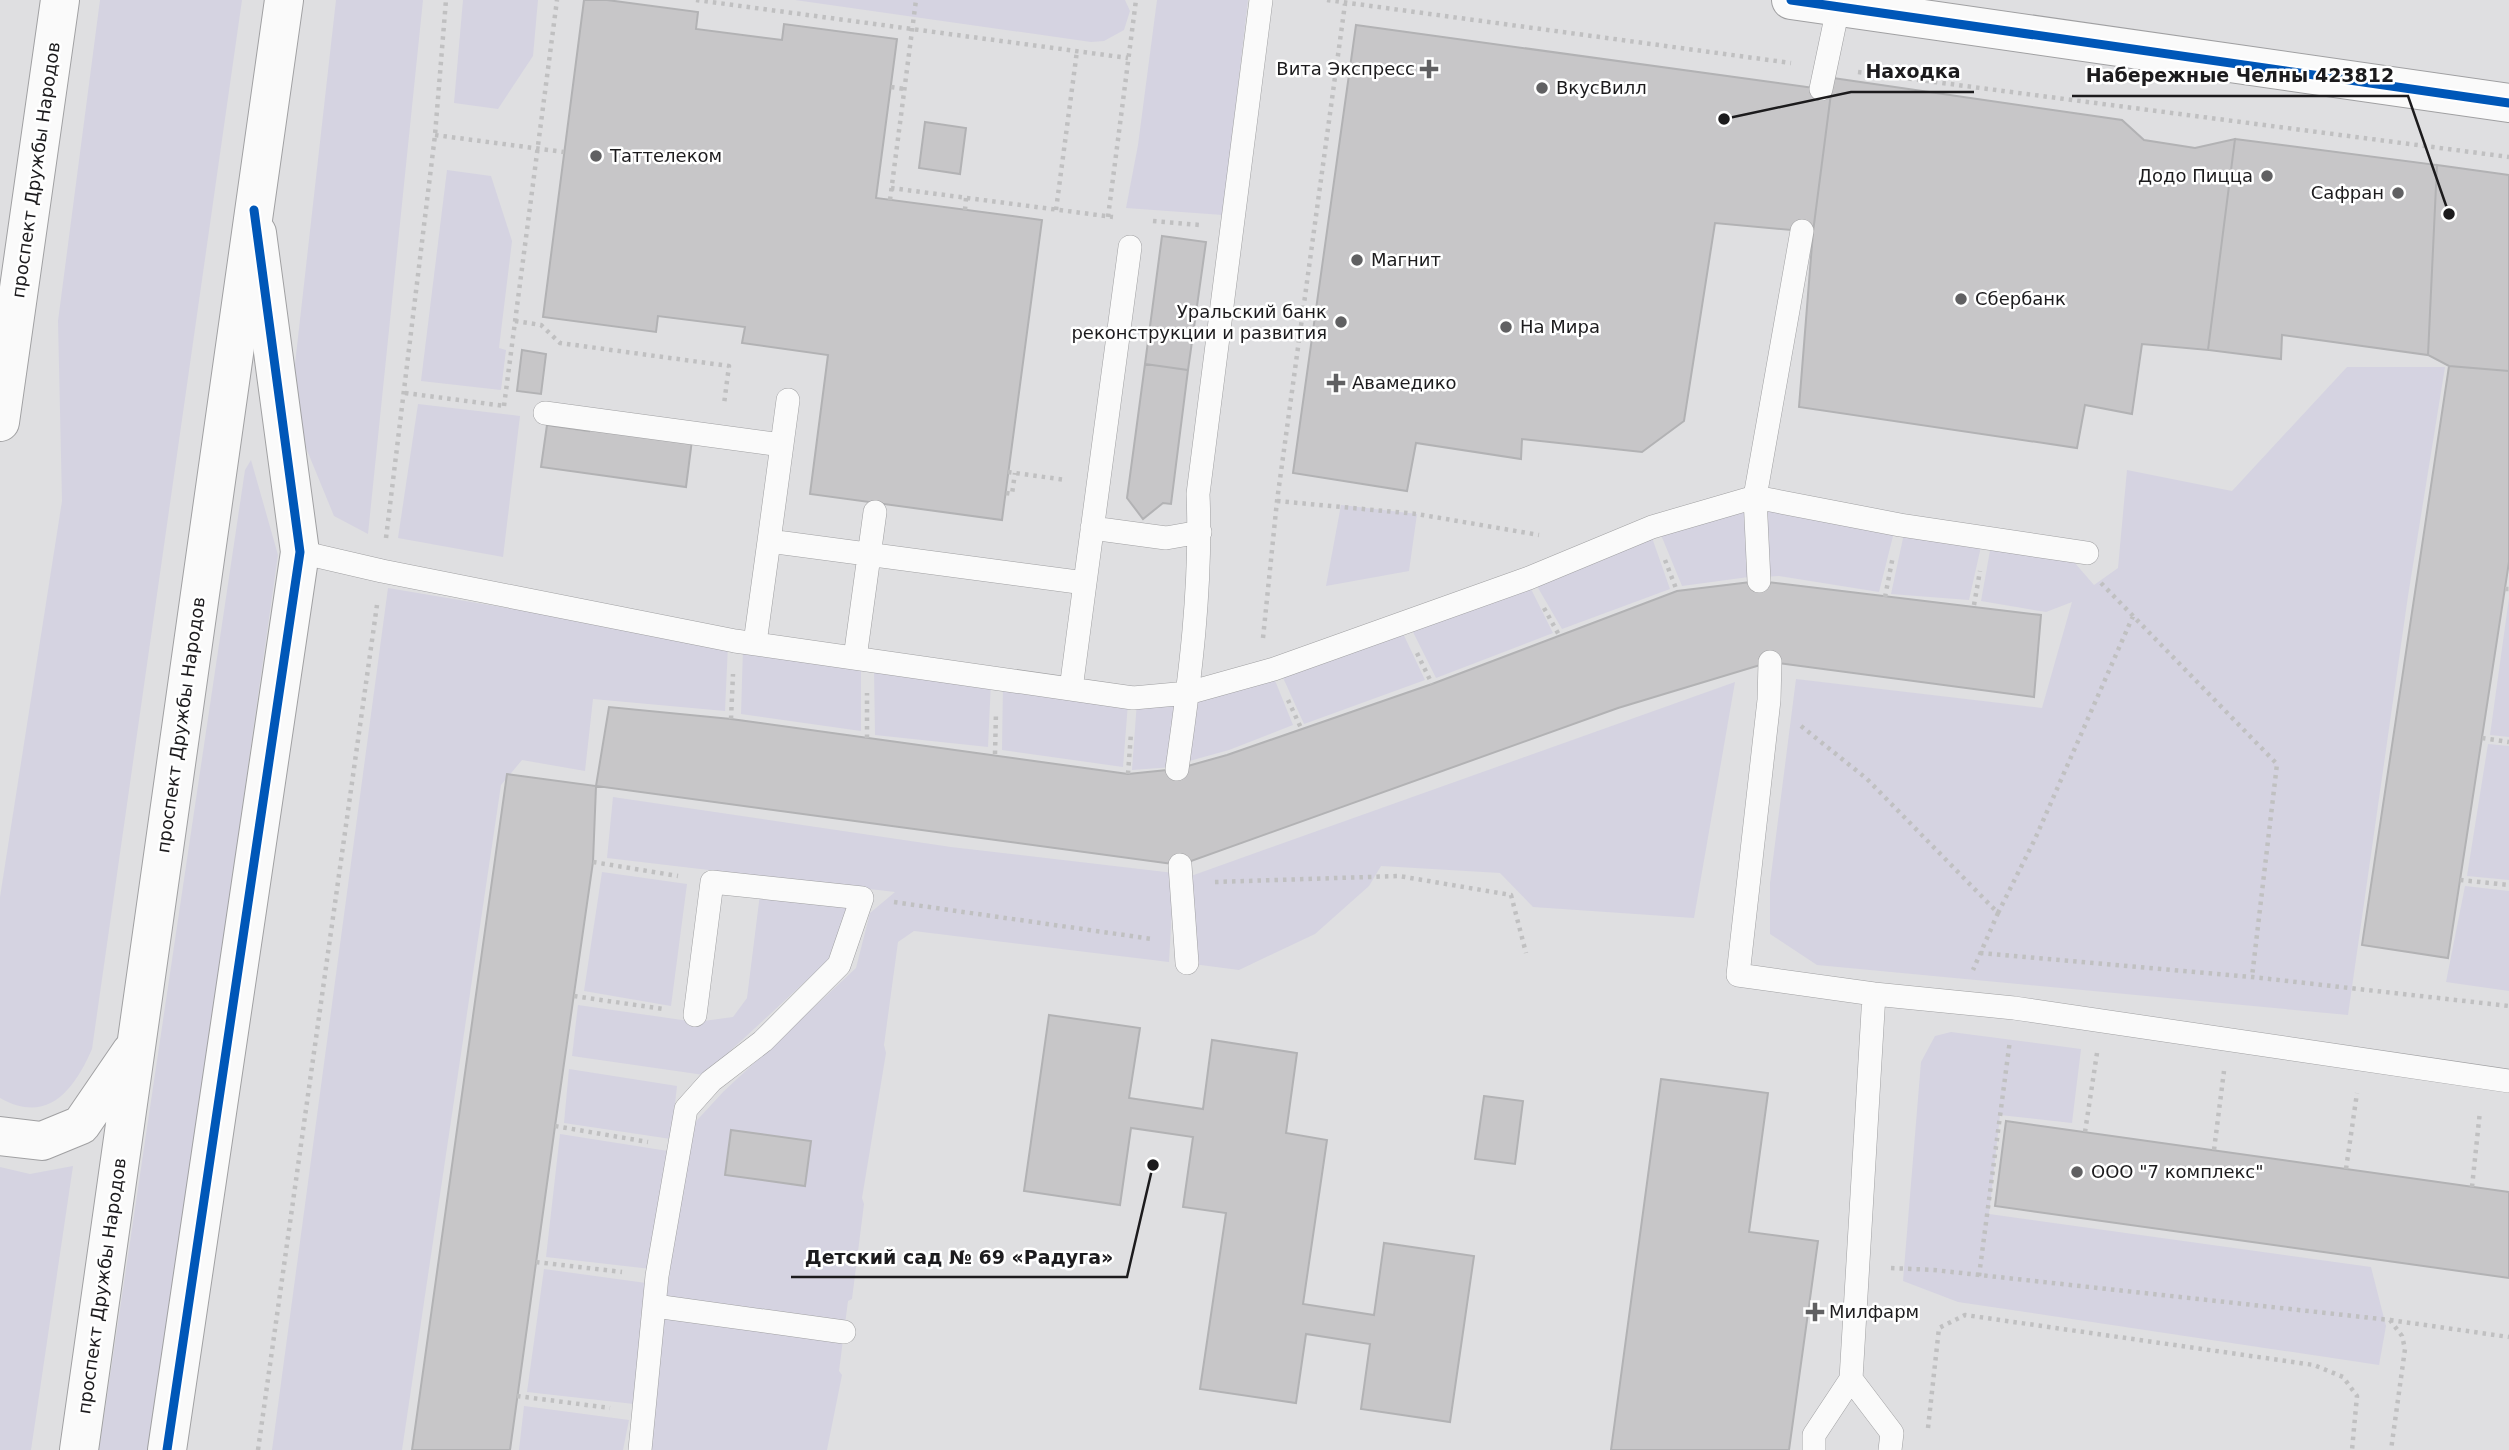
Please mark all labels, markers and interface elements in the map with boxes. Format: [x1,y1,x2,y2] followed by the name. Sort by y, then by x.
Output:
[7,40,64,299] street label: проспект Дружбы Народов
[1851,52,1974,92] callout: Находка
[2072,56,2408,96] callout: Набережные Челны 423812
[1276,58,1415,79] place label: Вита Экспресс
[1865,60,1961,82] text: Находка
[1421,61,1437,77] marker: Вита Экспресс
[2086,64,2394,86] text: Набережные Челны 423812
[1556,77,1647,98] place label: ВкусВилл
[1534,80,1550,96] marker: ВкусВилл
[609,145,722,166] place label: Таттелеком
[588,148,604,164] marker: Таттелеком
[2138,165,2253,186] place label: Додо Пицца
[2259,168,2275,184] marker: Додо Пицца
[2311,182,2384,203] place label: Сафран
[2390,185,2406,201] marker: Сафран
[1371,249,1441,270] place label: Магнит
[1349,252,1365,268] marker: Магнит
[1975,288,2066,309] place label: Сбербанк
[1953,291,1969,307] marker: Сбербанк
[1071,301,1327,343] place label: Уральский банк реконструкции и развития
[1333,314,1349,330] marker: Уральский банк реконструкции и развития
[1520,316,1600,337] place label: На Мира
[1498,319,1514,335] marker: На Мира
[1352,372,1457,393] place label: Авамедико
[1326,373,1346,393] marker: Авамедико
[152,595,209,854] street label: проспект Дружбы Народов
[73,1156,130,1415] street label: проспект Дружбы Народов
[2091,1161,2264,1182] place label: ООО "7 комплекс"
[2069,1164,2085,1180] marker: ООО "7 комплекс"
[791,1237,1127,1277] callout: Детский сад № 69 «Радуга»
[805,1246,1113,1268] text: Детский сад № 69 «Радуга»
[1829,1301,1919,1322] place label: Милфарм
[1807,1304,1823,1320] marker: Милфарм

